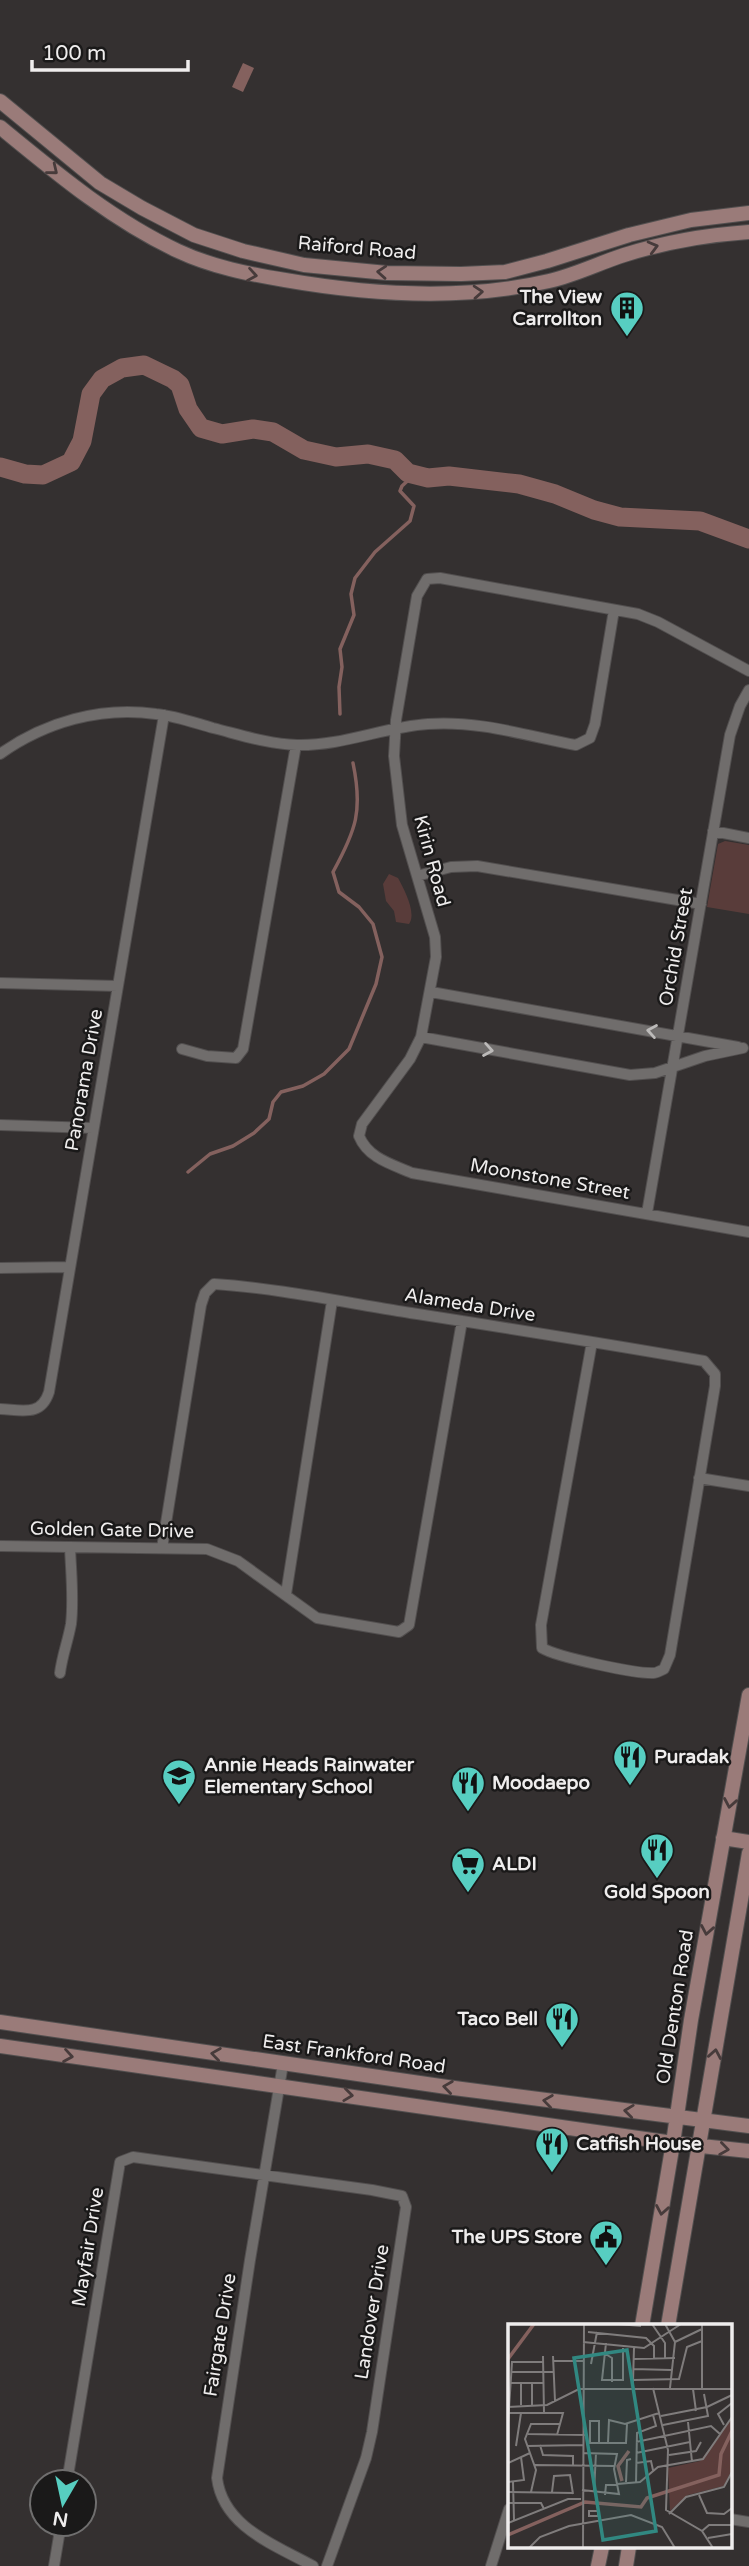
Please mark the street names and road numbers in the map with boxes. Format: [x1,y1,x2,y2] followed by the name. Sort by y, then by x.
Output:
[297,232,417,264] street label: Raiford Road
[409,813,455,909] street label: Kirin Road
[655,886,697,1008] street label: Orchid Street
[61,1007,107,1153] street label: Panorama Drive
[468,1154,632,1204] street label: Moonstone Street
[403,1284,537,1326] street label: Alameda Drive
[30,1518,194,1542] street label: Golden Gate Drive
[652,1928,698,2086] street label: Old Denton Road
[261,2030,447,2078] street label: East Frankford Road
[68,2186,108,2308] street label: Mayfair Drive
[350,2243,394,2381] street label: Landover Drive
[199,2272,241,2398] street label: Fairgate Drive

